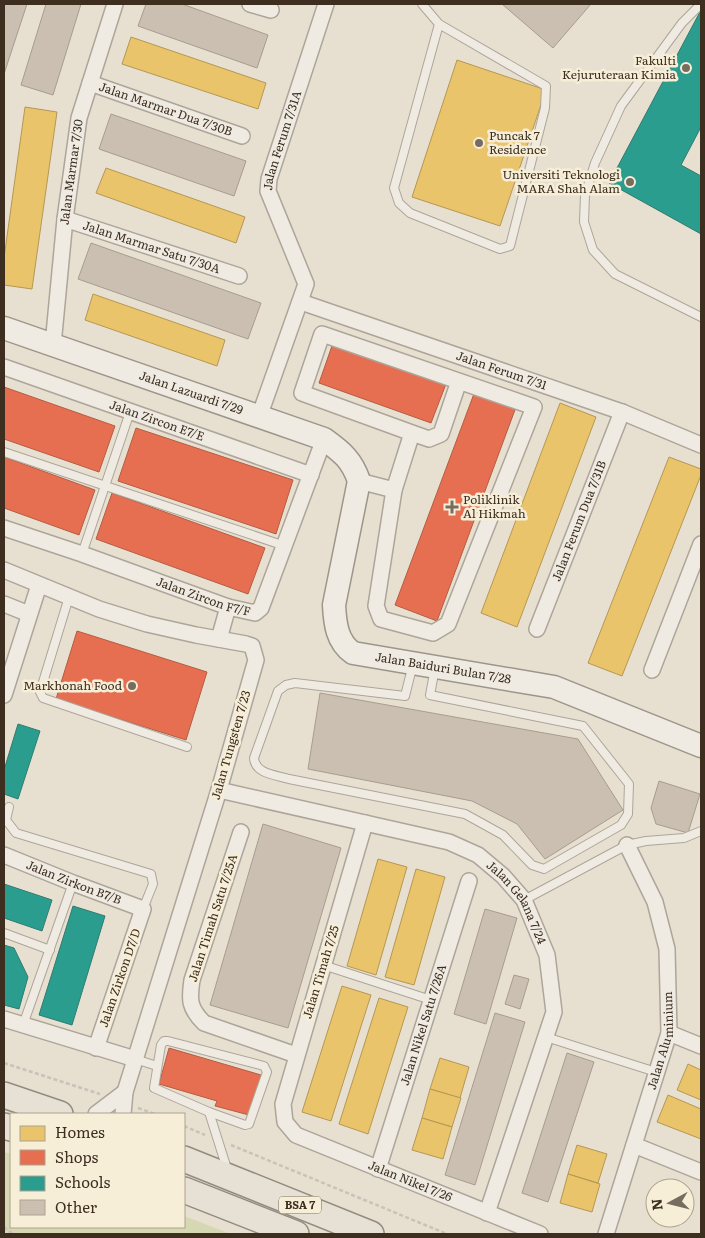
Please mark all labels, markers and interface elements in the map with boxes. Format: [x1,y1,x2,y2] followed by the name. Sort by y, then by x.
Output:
[562,51,677,83] place label: Fakulti Kejuruteraan Kimia
[680,62,692,74] marker: Fakulti Kejuruteraan Kimia
[97,77,235,140] street label: Jalan Marmar Dua 7/30B
[258,88,305,191] street label: Jalan Ferum 7/31A
[54,118,87,226] street label: Jalan Marmar 7/30
[489,126,546,158] place label: Puncak 7 Residence
[473,137,485,149] marker: Puncak 7 Residence
[502,165,620,197] place label: Universiti Teknologi MARA Shah Alam
[624,176,636,188] marker: Universiti Teknologi MARA Shah Alam
[81,216,223,277] street label: Jalan Marmar Satu 7/30A
[454,346,550,394] street label: Jalan Ferum 7/31
[137,366,246,418] street label: Jalan Lazuardi 7/29
[107,395,207,445] street label: Jalan Zircon E7/E
[547,457,610,584] street label: Jalan Ferum Dua 7/31B
[463,490,526,522] place label: Poliklinik Al Hikmah
[445,500,459,514] marker: Poliklinik Al Hikmah
[154,572,253,620] street label: Jalan Zircon F7/F
[374,647,513,688] street label: Jalan Baiduri Bulan 7/28
[23,676,123,694] place label: Markhonah Food
[126,680,138,692] marker: Markhonah Food
[206,688,254,802] street label: Jalan Tungsten 7/23
[183,851,241,984] street label: Jalan Timah Satu 7/25A
[24,855,124,908] street label: Jalan Zirkon B7/B
[483,856,552,947] street label: Jalan Gelana 7/24
[297,923,343,1021] street label: Jalan Timah 7/25
[94,926,144,1030] street label: Jalan Zirkon D7/D
[395,962,450,1088] street label: Jalan Nikel Satu 7/26A
[642,991,677,1092] street label: Jalan Aluminium
[10,1113,185,1228] legend
[55,1120,105,1143] text: Homes
[55,1145,98,1168] text: Shops
[366,1155,456,1206] street label: Jalan Nikel 7/26
[55,1170,111,1193] text: Schools
[645,1178,695,1228] north arrow
[55,1195,97,1218] text: Other
[279,1196,321,1214] road number: BSA 7
[645,1197,667,1212] text: N

